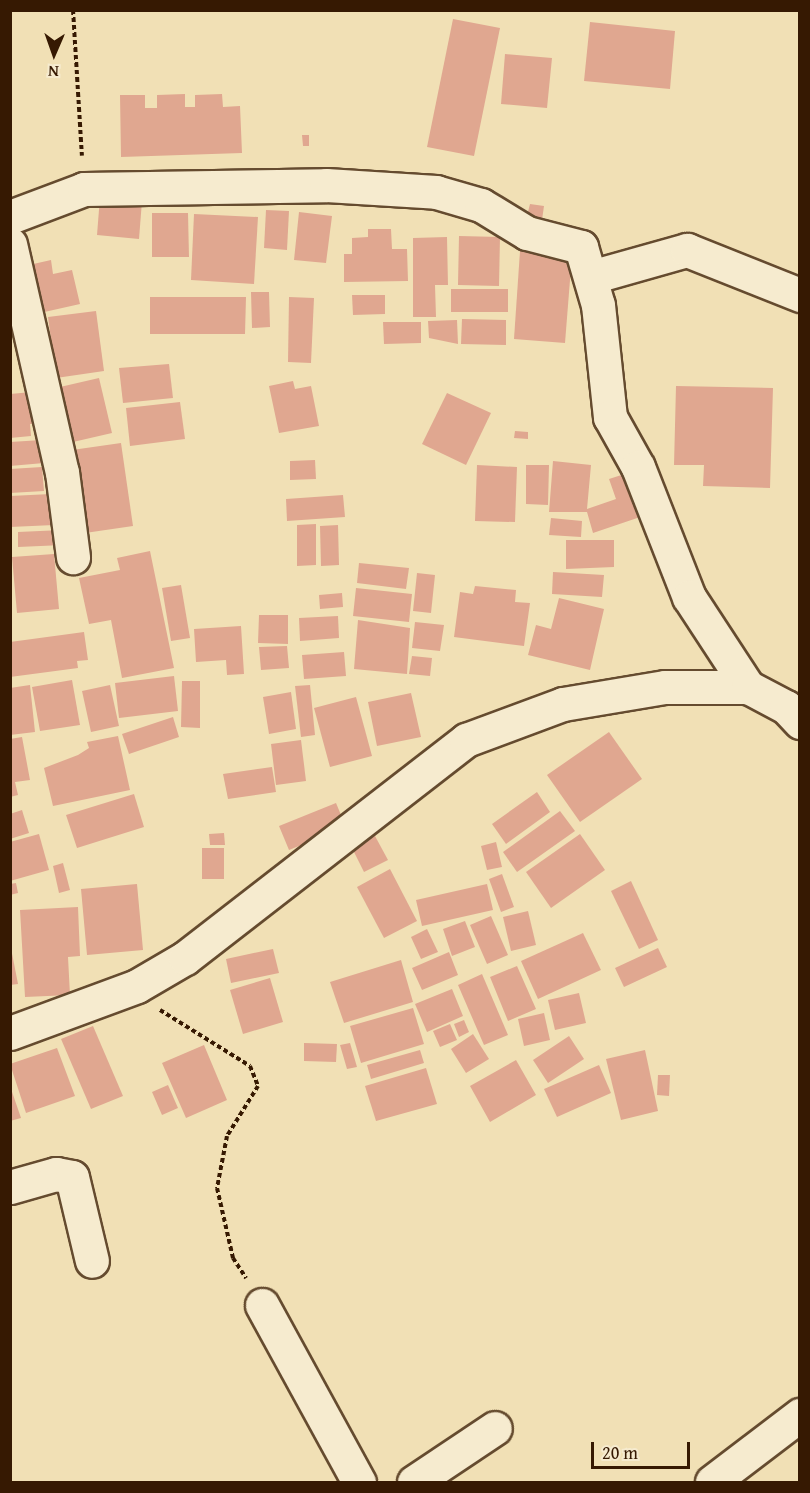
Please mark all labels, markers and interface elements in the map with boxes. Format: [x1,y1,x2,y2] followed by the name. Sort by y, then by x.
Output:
[24,24,84,84] north arrow
[48,60,59,84] text: N
[594,1430,693,1468] scale bar
[602,1439,638,1466] text: 20 m

